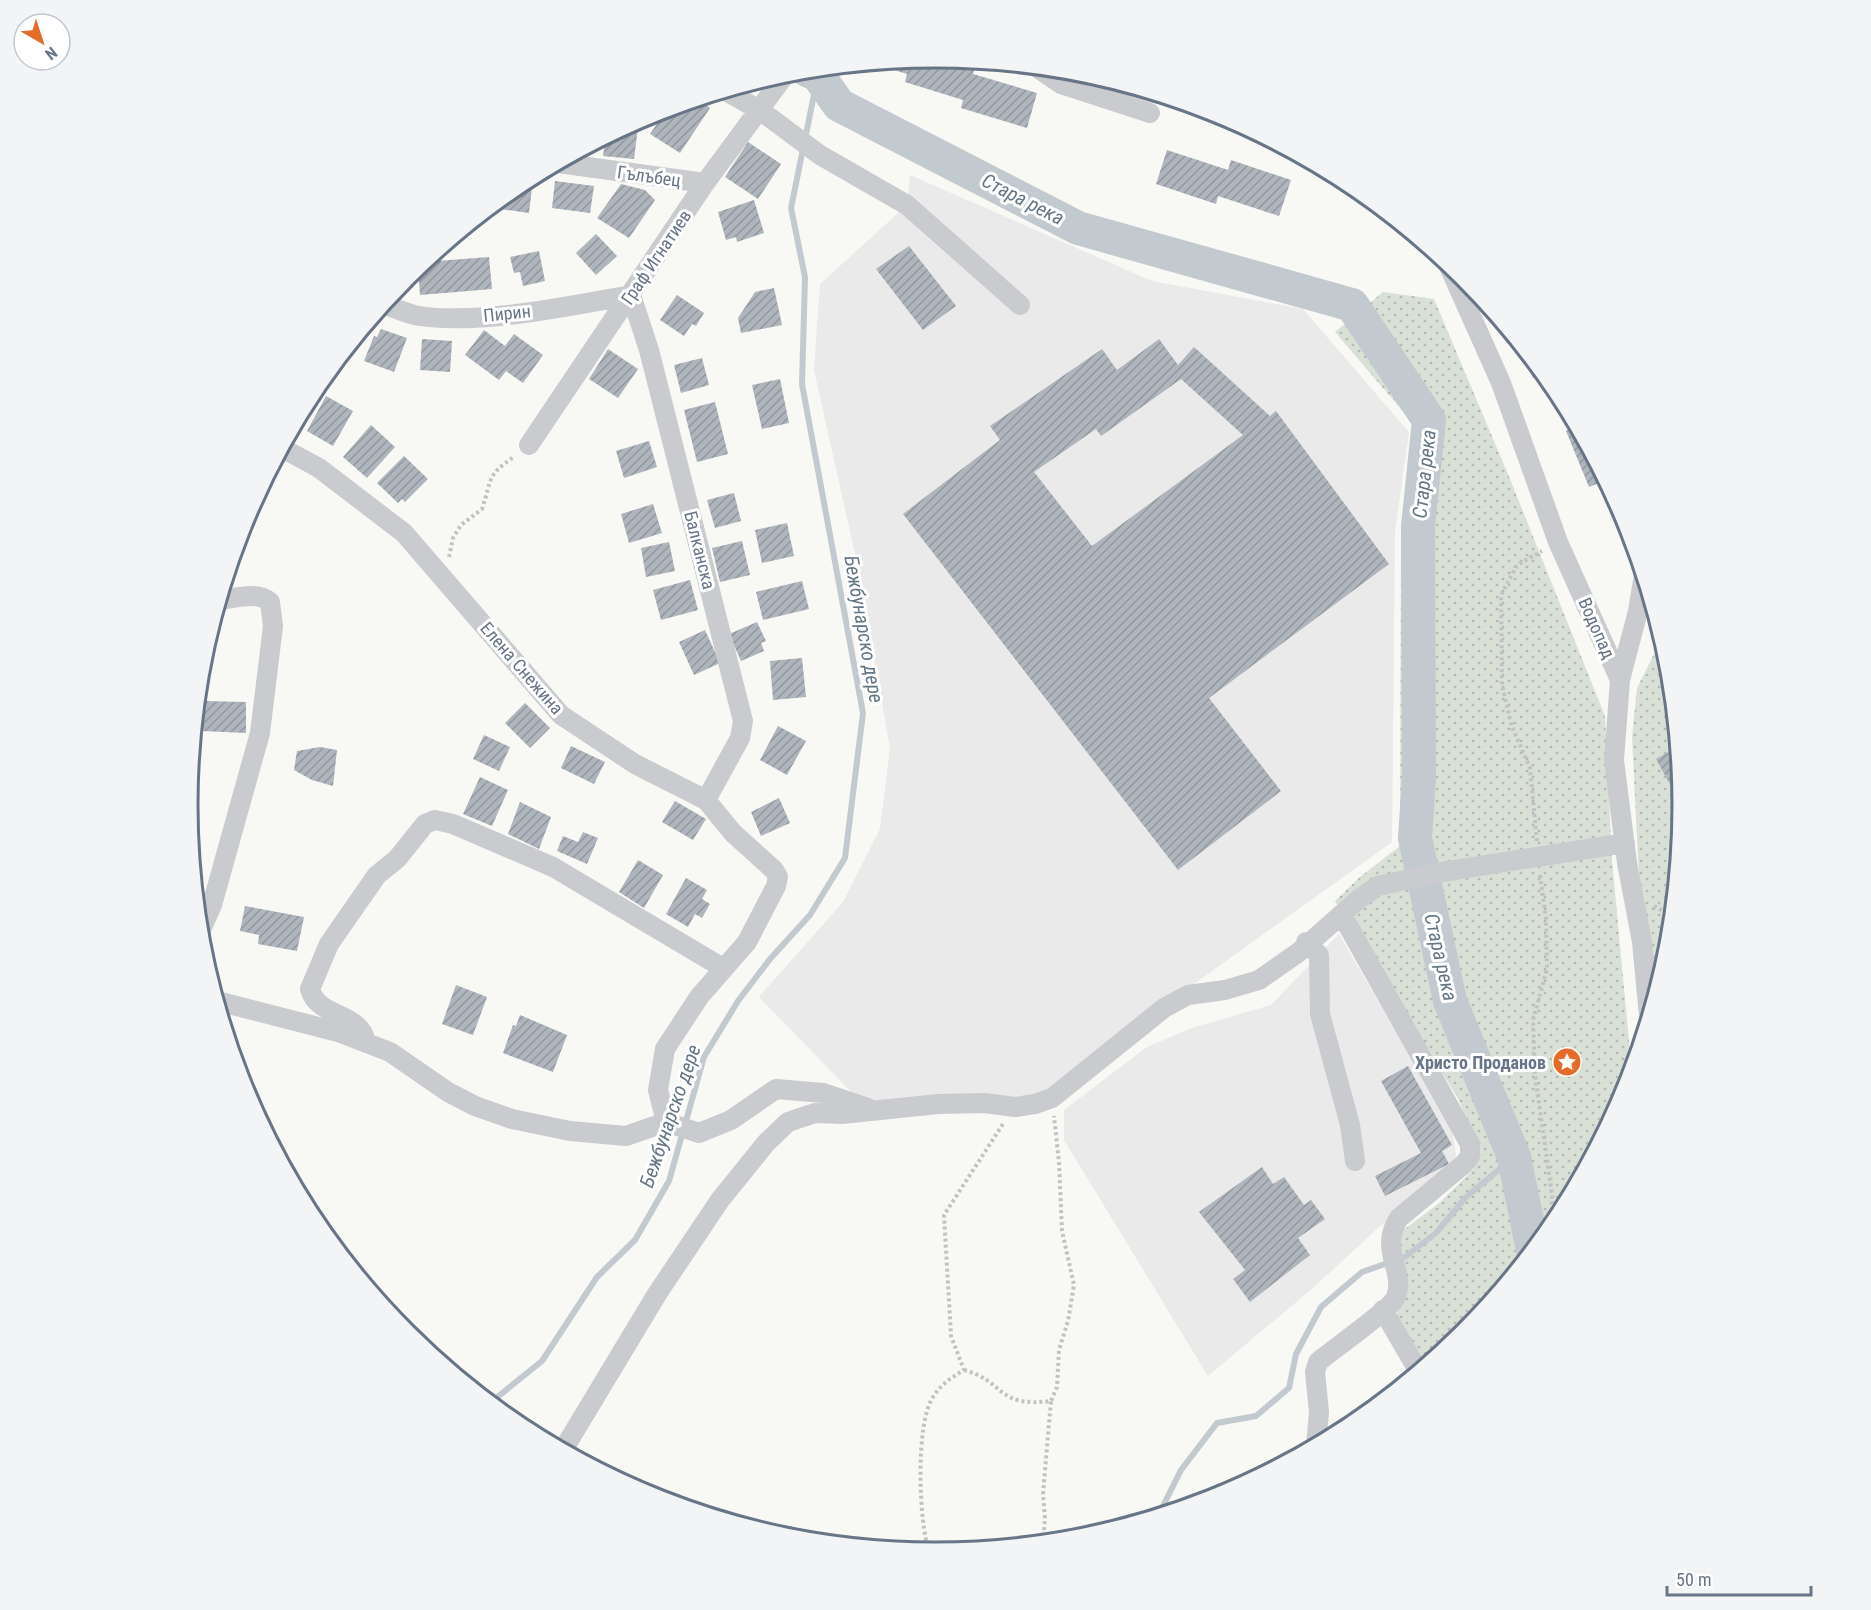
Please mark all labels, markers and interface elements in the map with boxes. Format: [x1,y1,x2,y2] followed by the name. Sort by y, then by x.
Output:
[12,12,72,72] north arrow
[41,43,61,64] text: N
[616,161,682,191] street label: Гълъбец
[978,168,1068,230] water label: Стара река
[617,206,695,308] street label: Граф Игнатиев
[482,300,532,326] street label: Пирин
[1407,428,1441,520] water label: Стара река
[680,509,720,591] street label: Балканска
[839,553,889,705] water label: Бежбунарско дере
[1574,594,1620,662] street label: Водопад
[476,618,568,718] street label: Елена Снежина
[1419,911,1463,1003] water label: Стара река
[634,1041,706,1191] water label: Бежбунарско дере
[1551,1046,1583,1078] place icon: Христо Проданов
[1415,1052,1546,1073] place label: Христо Проданов
[1667,1559,1811,1597] scale bar
[1676,1569,1711,1590] text: 50 m

